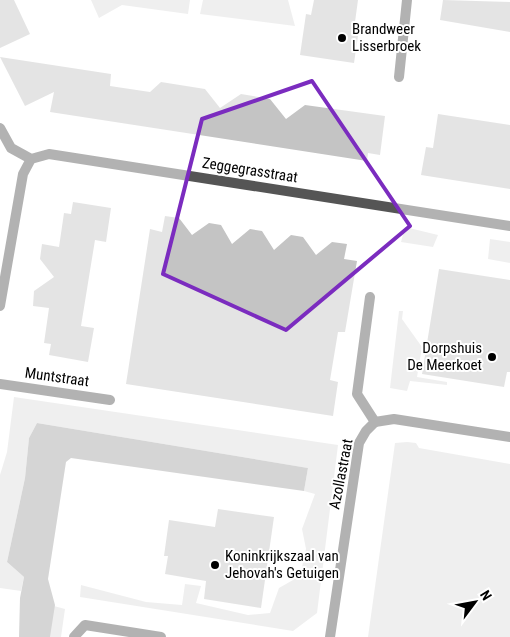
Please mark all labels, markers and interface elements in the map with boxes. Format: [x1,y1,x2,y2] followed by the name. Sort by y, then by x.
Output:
[352,20,421,55] place label: Brandweer Lisserbroek
[336,32,348,44] marker: Brandweer Lisserbroek
[201,154,299,186] street label: Zeggegrasstraat
[407,339,482,374] place label: Dorpshuis De Meerkoet
[486,351,498,363] marker: Dorpshuis De Meerkoet
[24,364,90,390] street label: Muntstraat
[325,437,357,511] street label: Azollastraat
[225,547,339,582] place label: Koninkrijkszaal van Jehovah's Getuigen
[209,559,221,571] marker: Koninkrijkszaal van Jehovah's Getuigen
[450,577,500,627] north arrow
[477,587,495,603] text: N

